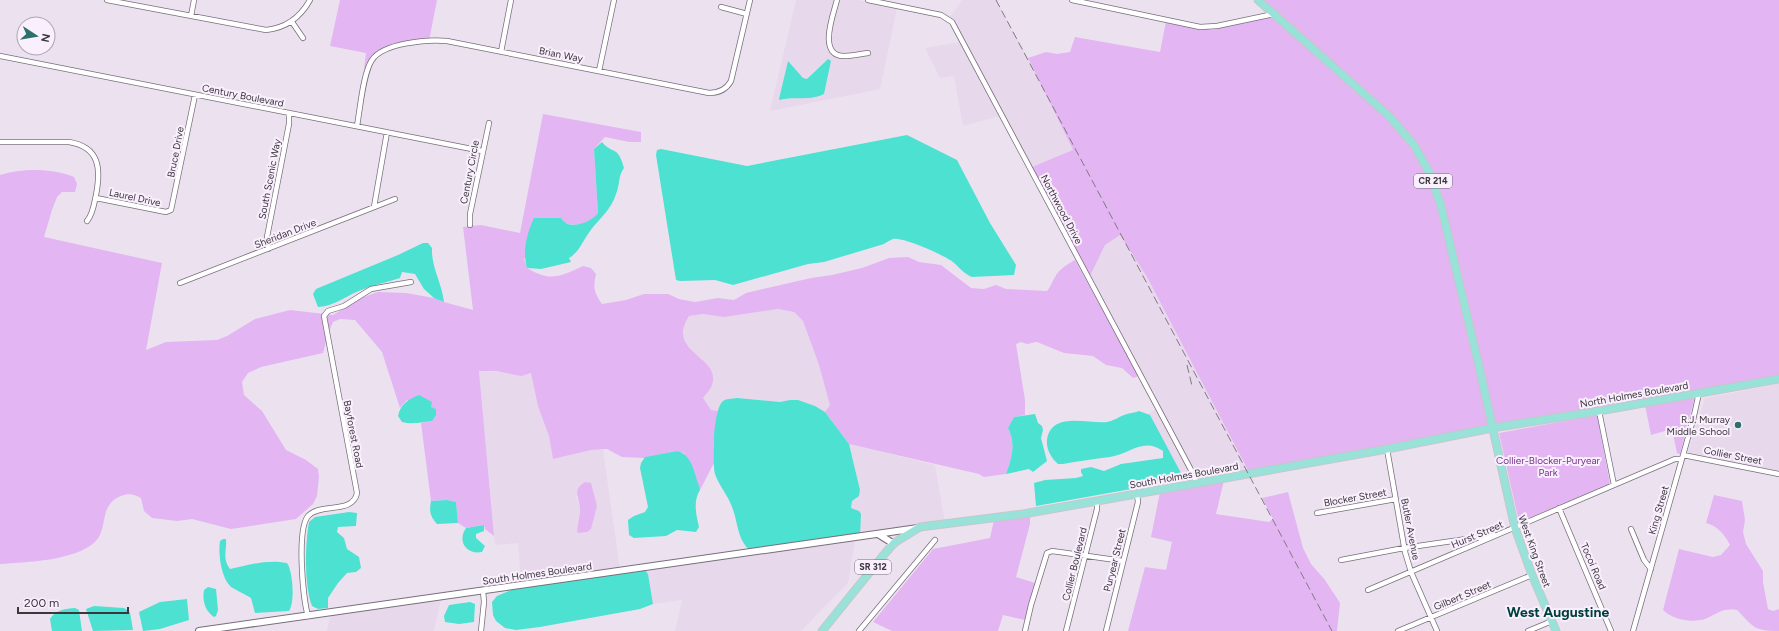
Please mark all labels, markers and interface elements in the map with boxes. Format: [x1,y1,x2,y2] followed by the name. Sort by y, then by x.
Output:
[16,16,56,56] north arrow
[38,32,53,43] text: N
[538,44,585,65] street label: Brian Way
[201,81,285,110] street label: Century Boulevard
[164,125,187,179] street label: Bruce Drive
[255,137,284,220] street label: South Scenic Way
[457,139,482,205] street label: Century Circle
[1038,172,1086,247] street label: Northwood Drive
[1414,174,1452,188] road number: CR 214
[108,186,162,209] street label: Laurel Drive
[253,216,318,251] street label: Sheridan Drive
[1579,379,1689,410] street label: North Holmes Boulevard
[341,399,366,469] street label: Bayforest Road
[1666,413,1731,438] place label: R.J. Murray Middle School
[1733,420,1743,430] marker: R.J. Murray Middle School
[1703,443,1763,468] street label: Collier Street
[1496,454,1601,479] park label: Collier-Blocker-Puryear Park
[1129,459,1240,491] street label: South Holmes Boulevard
[1645,484,1672,536] street label: King Street
[1323,486,1388,509] street label: Blocker Street
[1398,497,1423,562] street label: Butler Avenue
[1515,513,1554,589] street label: West King Street
[1449,518,1505,551] street label: Hurst Street
[1059,526,1090,602] street label: Collier Boulevard
[1100,527,1129,593] street label: Puryear Street
[1578,541,1609,592] street label: Tocoi Road
[481,559,593,588] street label: South Holmes Boulevard
[855,560,891,574] road number: SR 312
[1432,577,1493,613] street label: Gilbert Street
[18,589,128,615] scale bar
[24,596,59,610] text: 200 m
[1507,604,1609,621] district label: West Augustine

